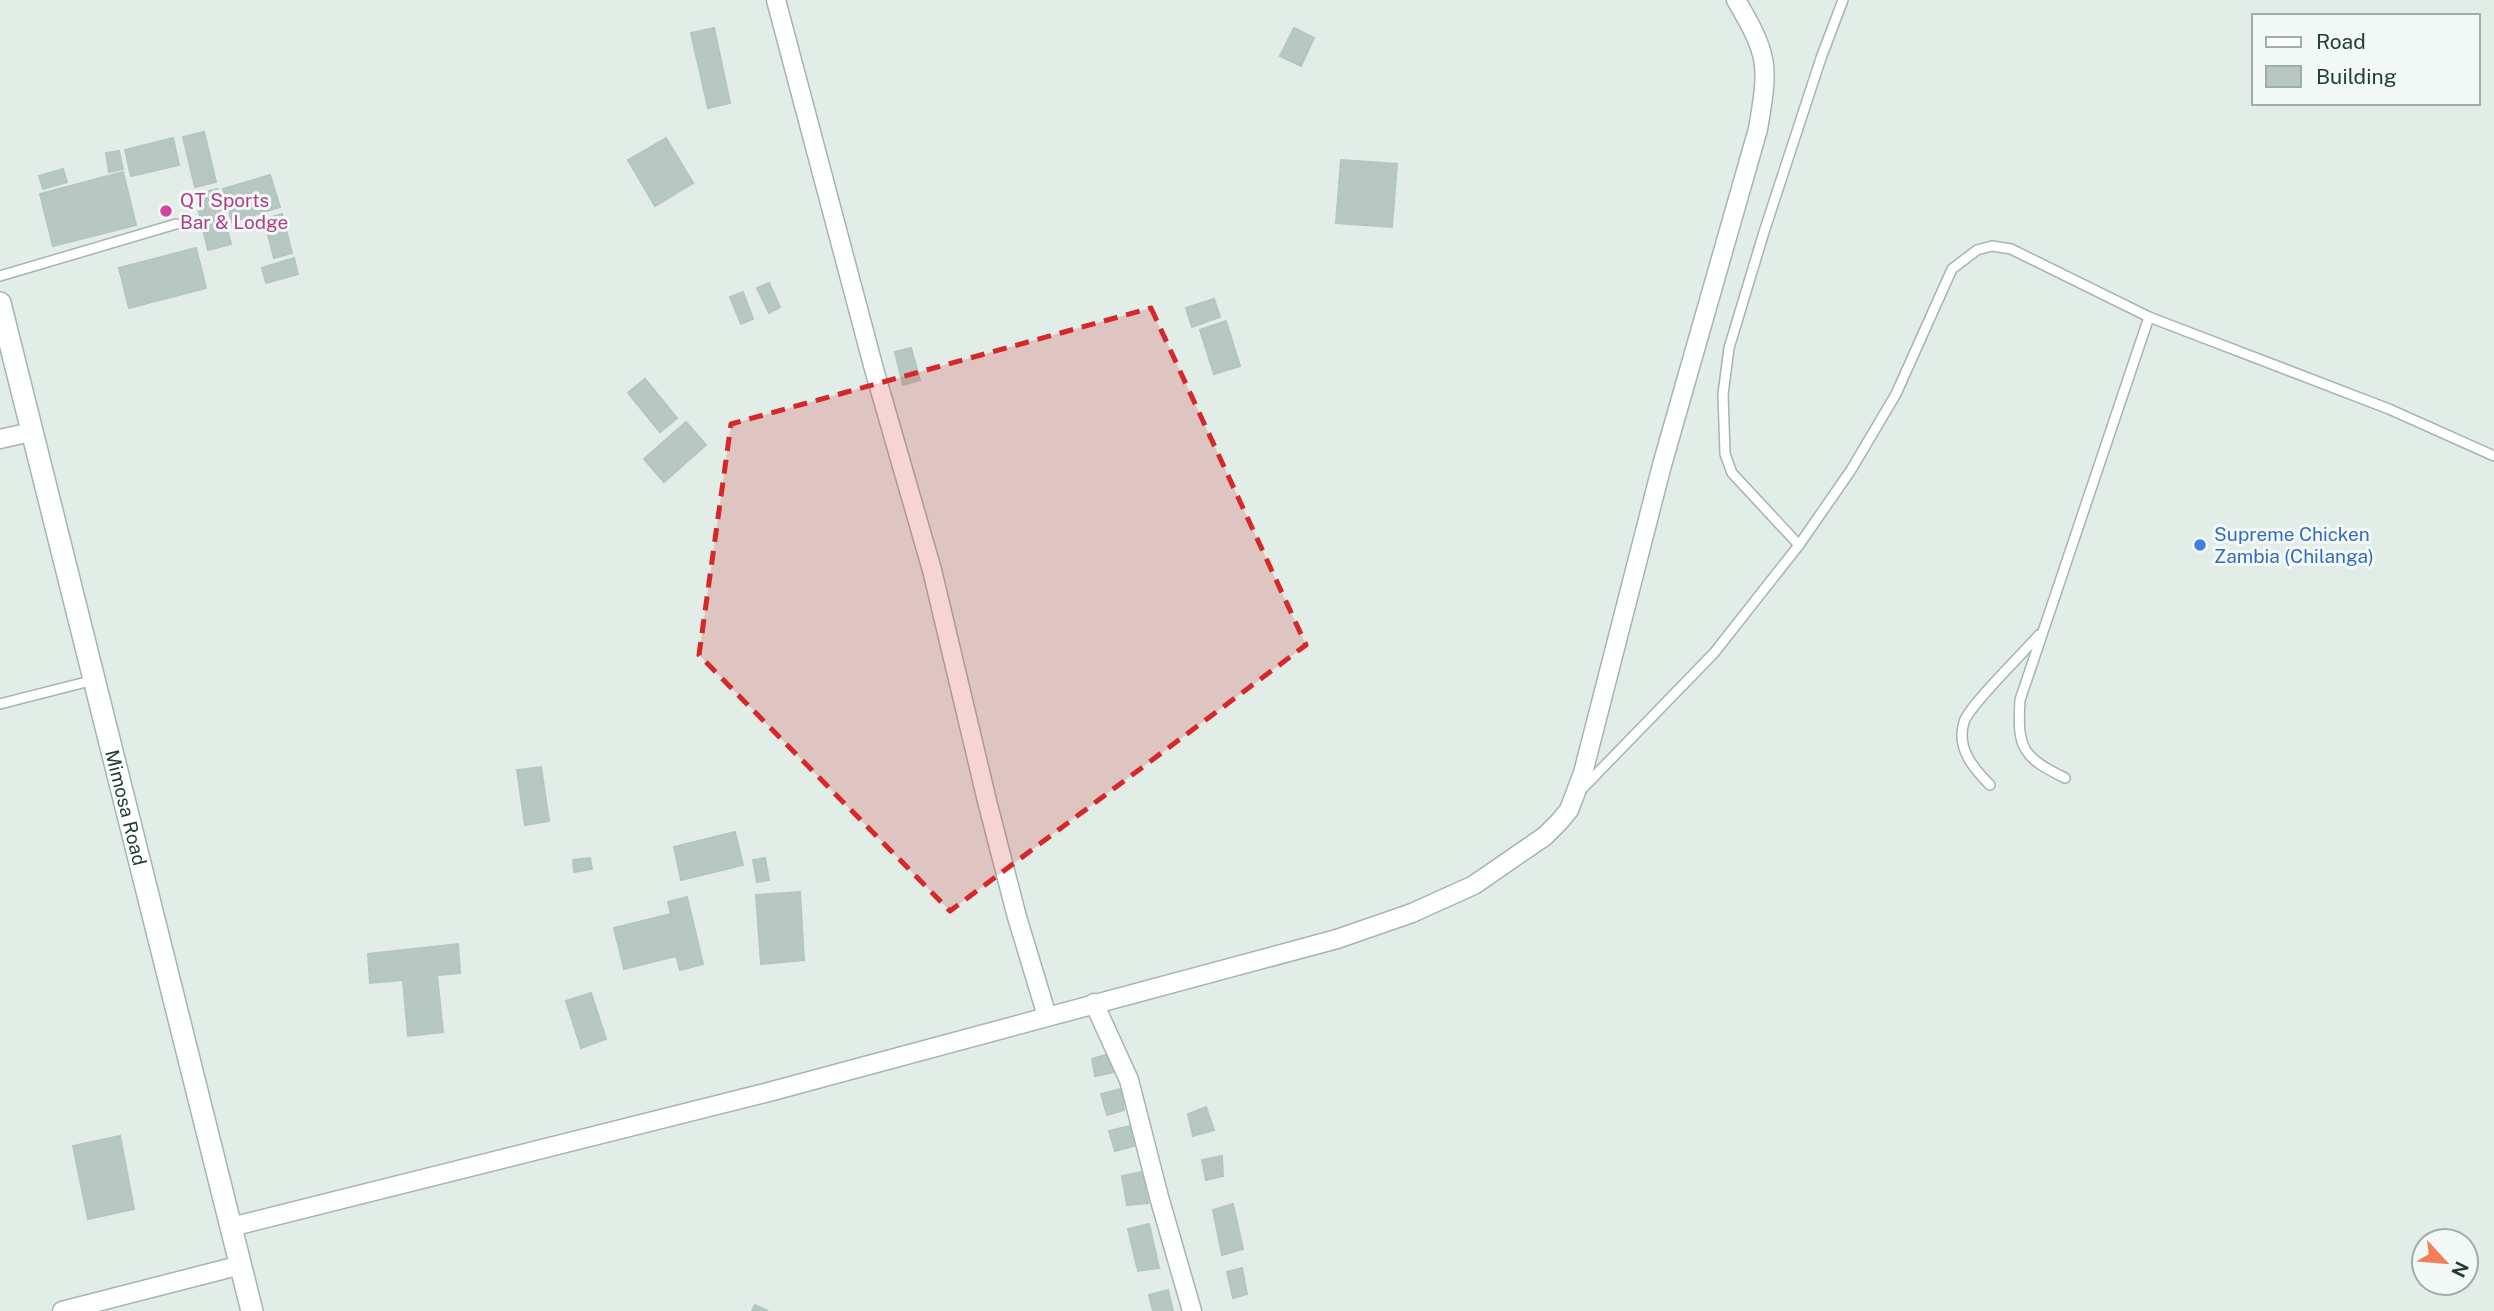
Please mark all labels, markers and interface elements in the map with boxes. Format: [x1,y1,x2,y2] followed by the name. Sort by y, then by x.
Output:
[2252,14,2480,105] legend
[2316,29,2366,54] text: Road
[2316,64,2397,89] text: Building
[180,189,288,233] place label: QT Sports Bar & Lodge
[158,203,174,219] marker: QT Sports Bar & Lodge
[2214,523,2374,567] place label: Supreme Chicken Zambia (Chilanga)
[2192,537,2208,553] marker: Supreme Chicken Zambia (Chilanga)
[101,747,151,868] street label: Mimosa Road
[2410,1227,2480,1297] north arrow
[2447,1258,2473,1281] text: N

